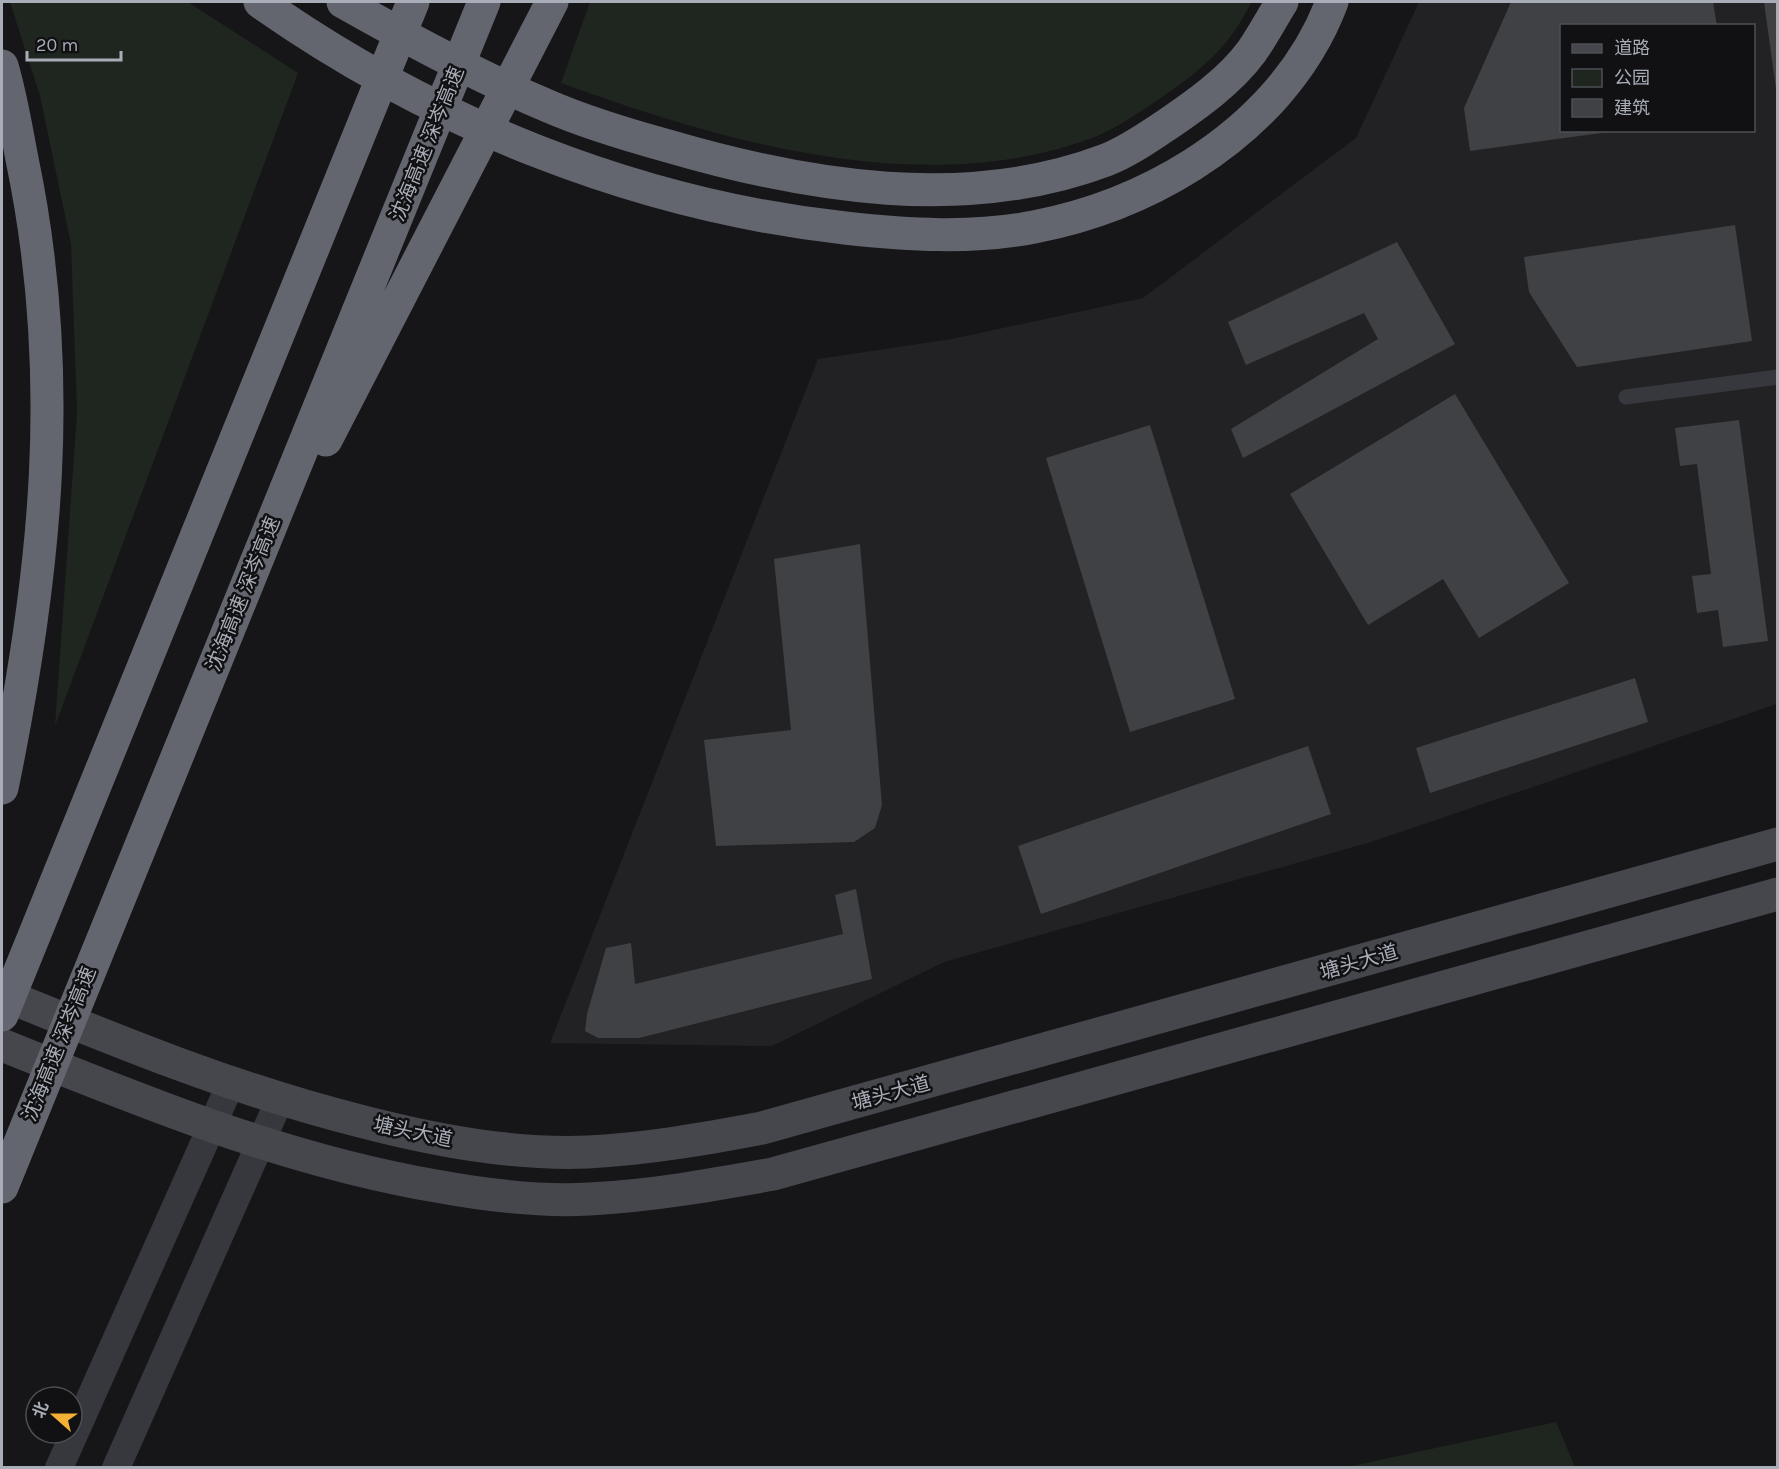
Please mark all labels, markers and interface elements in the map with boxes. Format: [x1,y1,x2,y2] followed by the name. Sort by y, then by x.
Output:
[27,24,122,62] scale bar
[1560,24,1755,132] legend
[36,34,78,56] text: 20 m
[1614,37,1650,59] text: 道路
[385,63,469,225] street label: 沈海高速 深岑高速
[1614,67,1650,89] text: 公园
[1614,97,1650,119] text: 建筑
[201,513,285,675] street label: 沈海高速 深岑高速
[1317,940,1401,984] street label: 塘头大道
[17,963,101,1125] street label: 沈海高速 深岑高速
[849,1072,933,1114] street label: 塘头大道
[371,1112,455,1152] street label: 塘头大道
[24,1385,84,1445] north arrow
[29,1399,52,1421] text: 北

